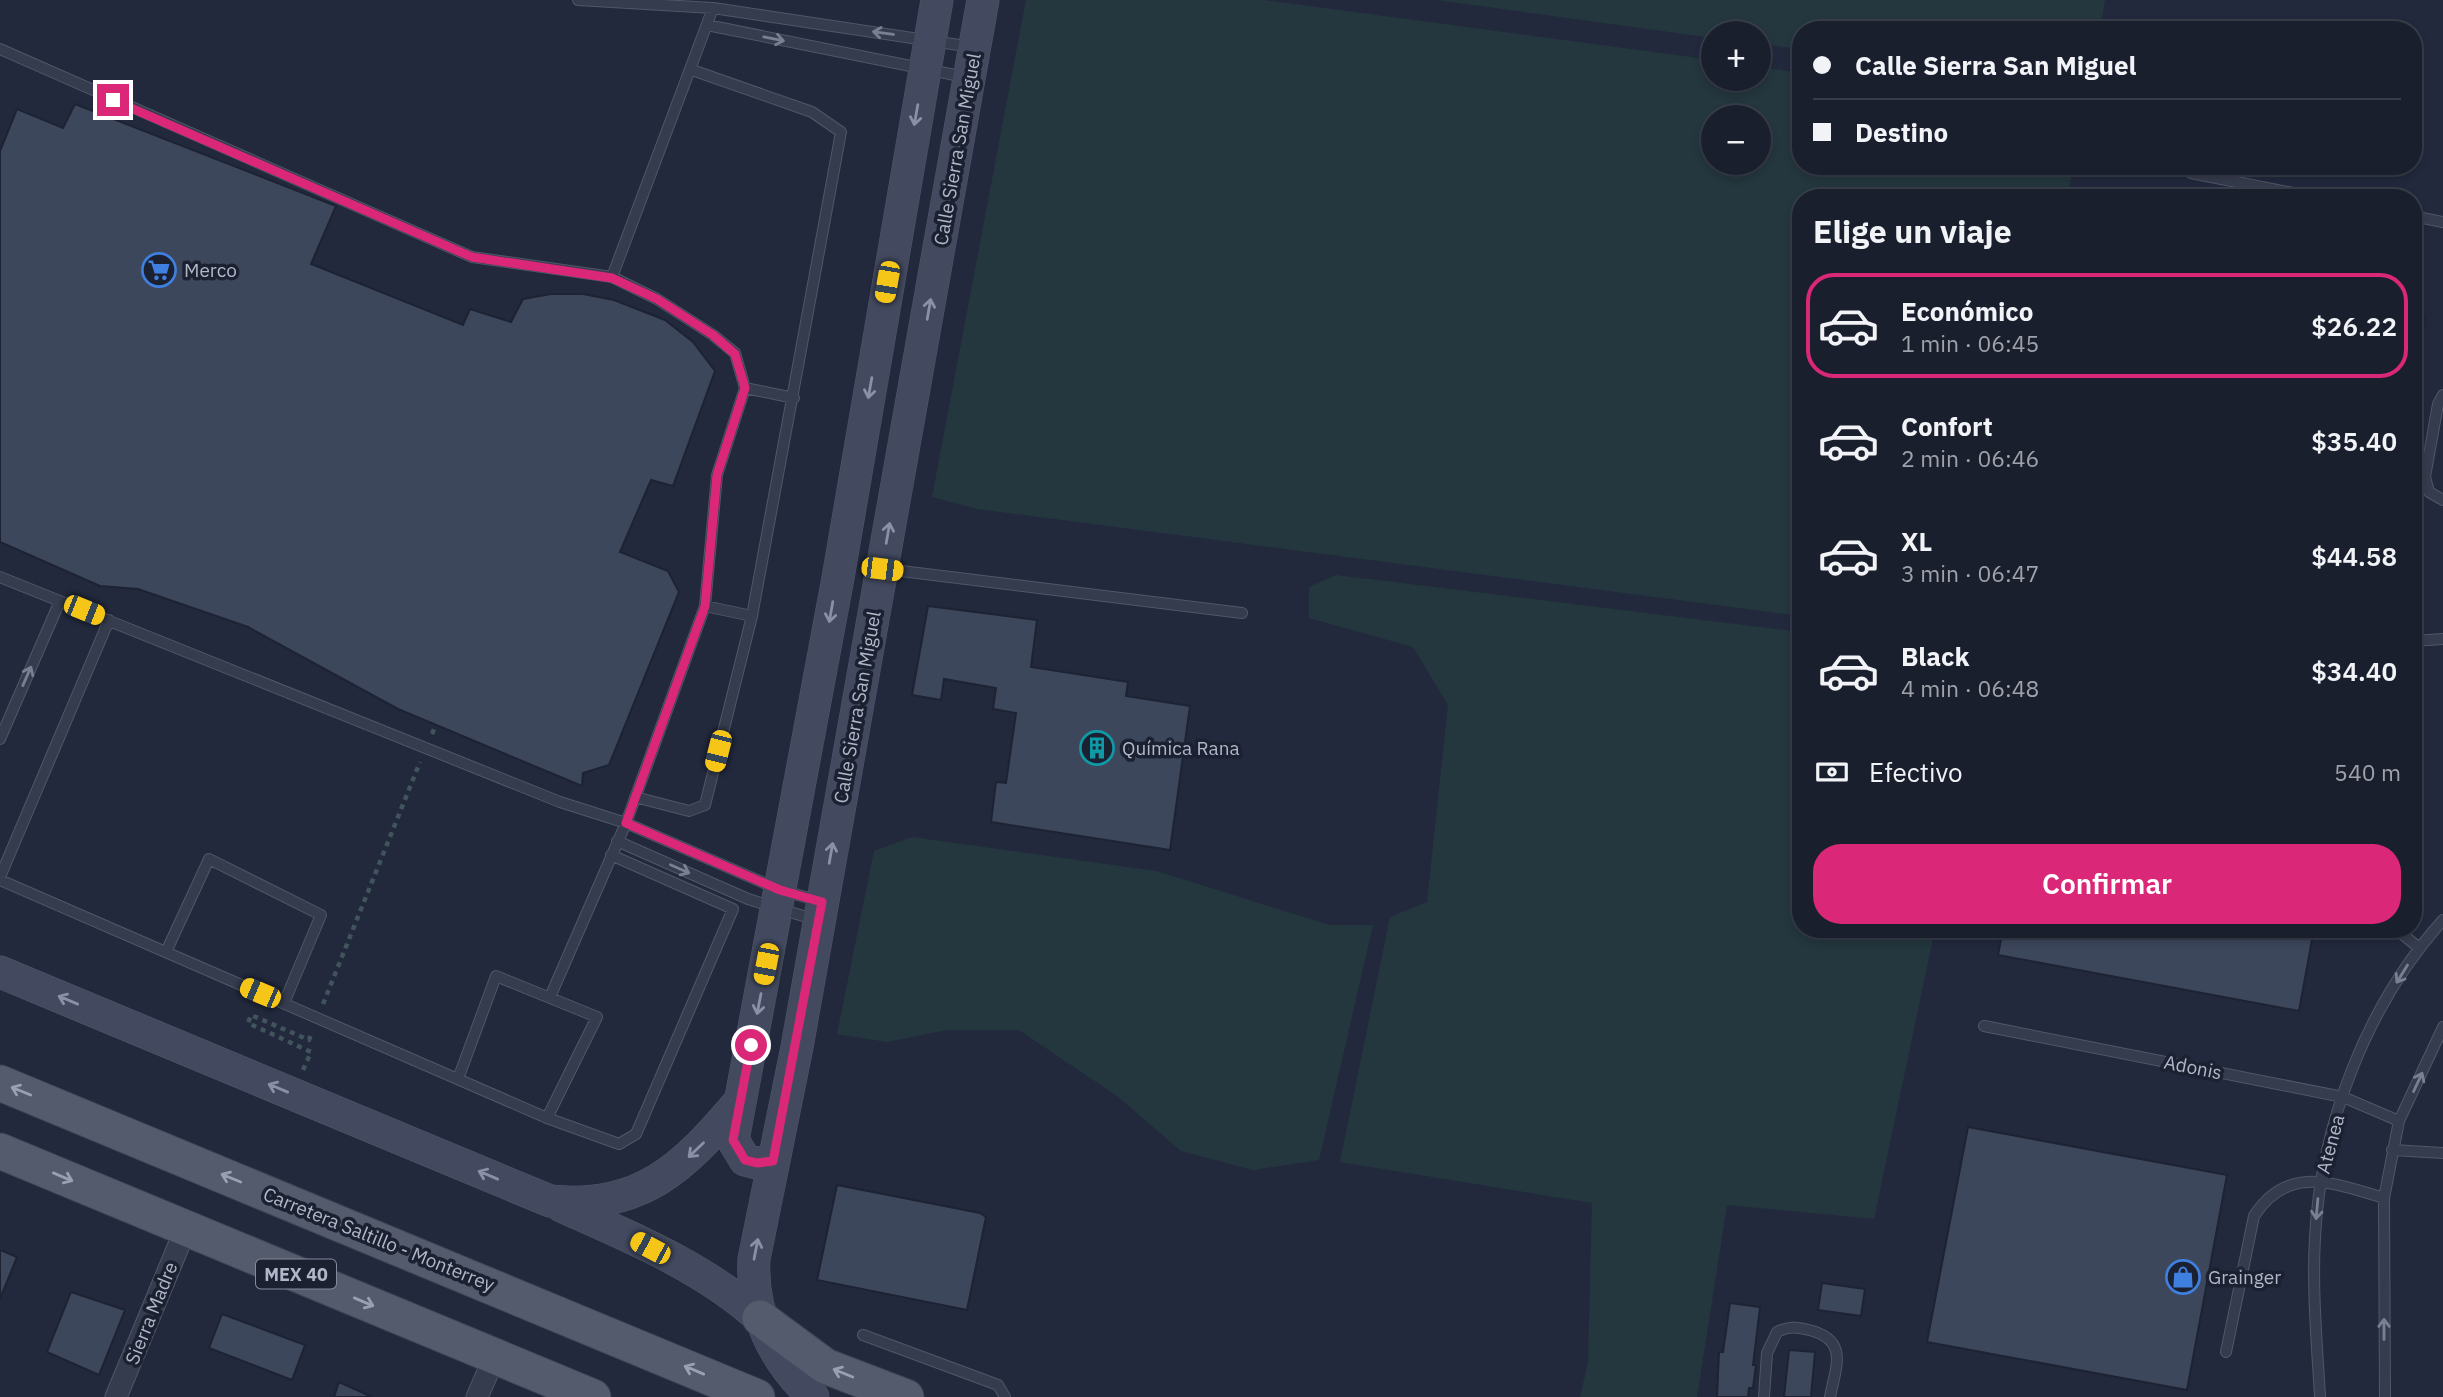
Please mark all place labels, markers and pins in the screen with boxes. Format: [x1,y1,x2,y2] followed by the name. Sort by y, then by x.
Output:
[140,251,178,289] supermarket icon: Merco
[184,258,237,282] place label: Merco
[1078,729,1116,767] building icon: Química Rana
[1122,736,1240,760] place label: Química Rana
[2164,1258,2202,1296] shop icon: Grainger
[2208,1265,2281,1289] place label: Grainger

